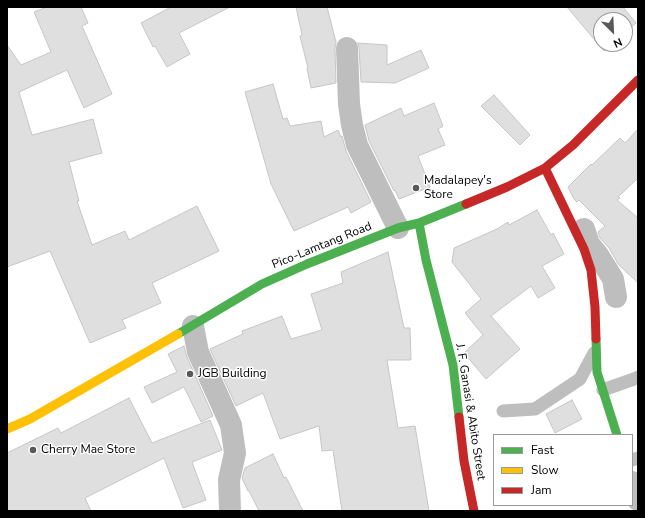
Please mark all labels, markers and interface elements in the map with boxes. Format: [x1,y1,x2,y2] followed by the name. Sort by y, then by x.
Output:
[593,12,633,52] north arrow
[611,34,624,51] text: N
[424,174,492,202] place label: Madalapey's Store
[411,183,421,193] marker: Madalapey's Store
[270,219,374,273] street label: Pico-Lamtang Road
[452,343,488,481] street label: J. F. Ganasi & Abito Street
[198,367,267,381] place label: JGB Building
[185,369,195,379] marker: JGB Building
[493,434,633,506] legend
[531,442,554,458] text: Fast
[41,443,135,457] place label: Cherry Mae Store
[28,445,38,455] marker: Cherry Mae Store
[531,462,559,478] text: Slow
[531,482,552,498] text: Jam

